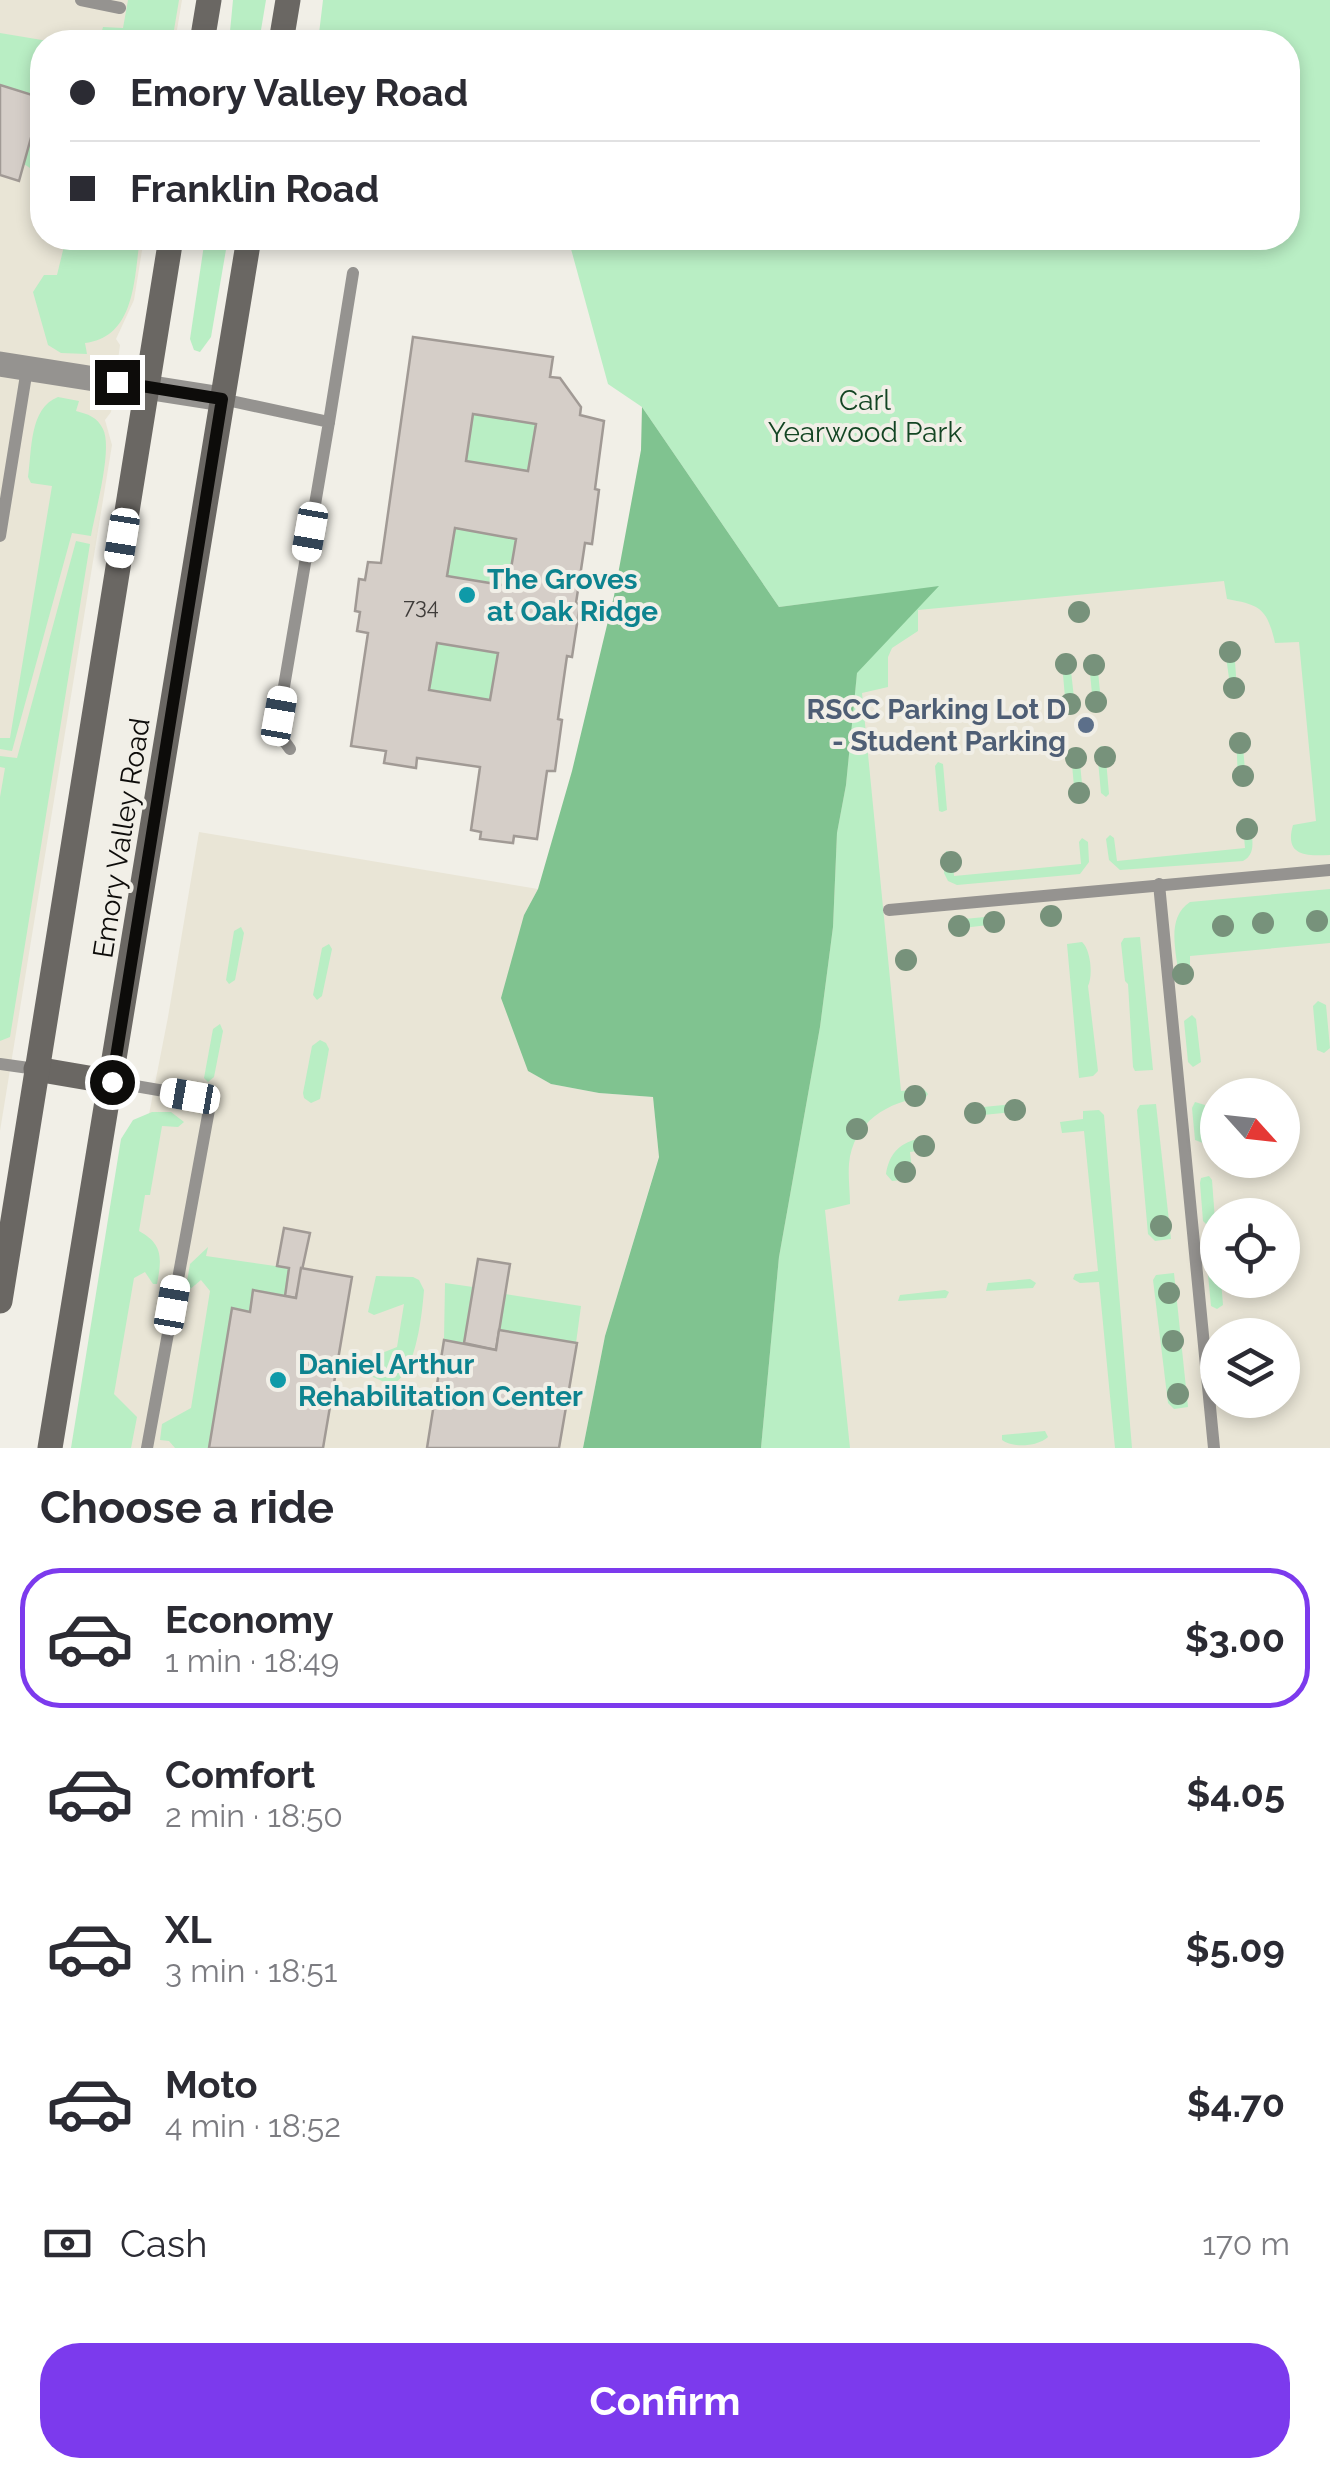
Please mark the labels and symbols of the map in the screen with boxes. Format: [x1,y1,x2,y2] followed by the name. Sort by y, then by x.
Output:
[95,360,140,405] route end
[768,384,962,449] park label: Carl Yearwood Park
[290,500,330,564] car
[102,506,142,570] car
[487,563,658,628] place label: The Groves at Oak Ridge
[456,584,478,606] marker: The Groves at Oak Ridge
[403,593,439,619] house number: 734
[259,684,299,748] car
[807,693,1066,758] place label: RSCC Parking Lot D - Student Parking
[1075,714,1097,736] marker: RSCC Parking Lot D - Student Parking
[86,716,157,960] street label: Emory Valley Road
[90,1060,135,1105] route start
[158,1076,222,1116] car
[1200,1078,1300,1178] north arrow
[152,1273,192,1337] car
[298,1348,583,1413] place label: Daniel Arthur Rehabilitation Center
[267,1369,289,1391] marker: Daniel Arthur Rehabilitation Center

